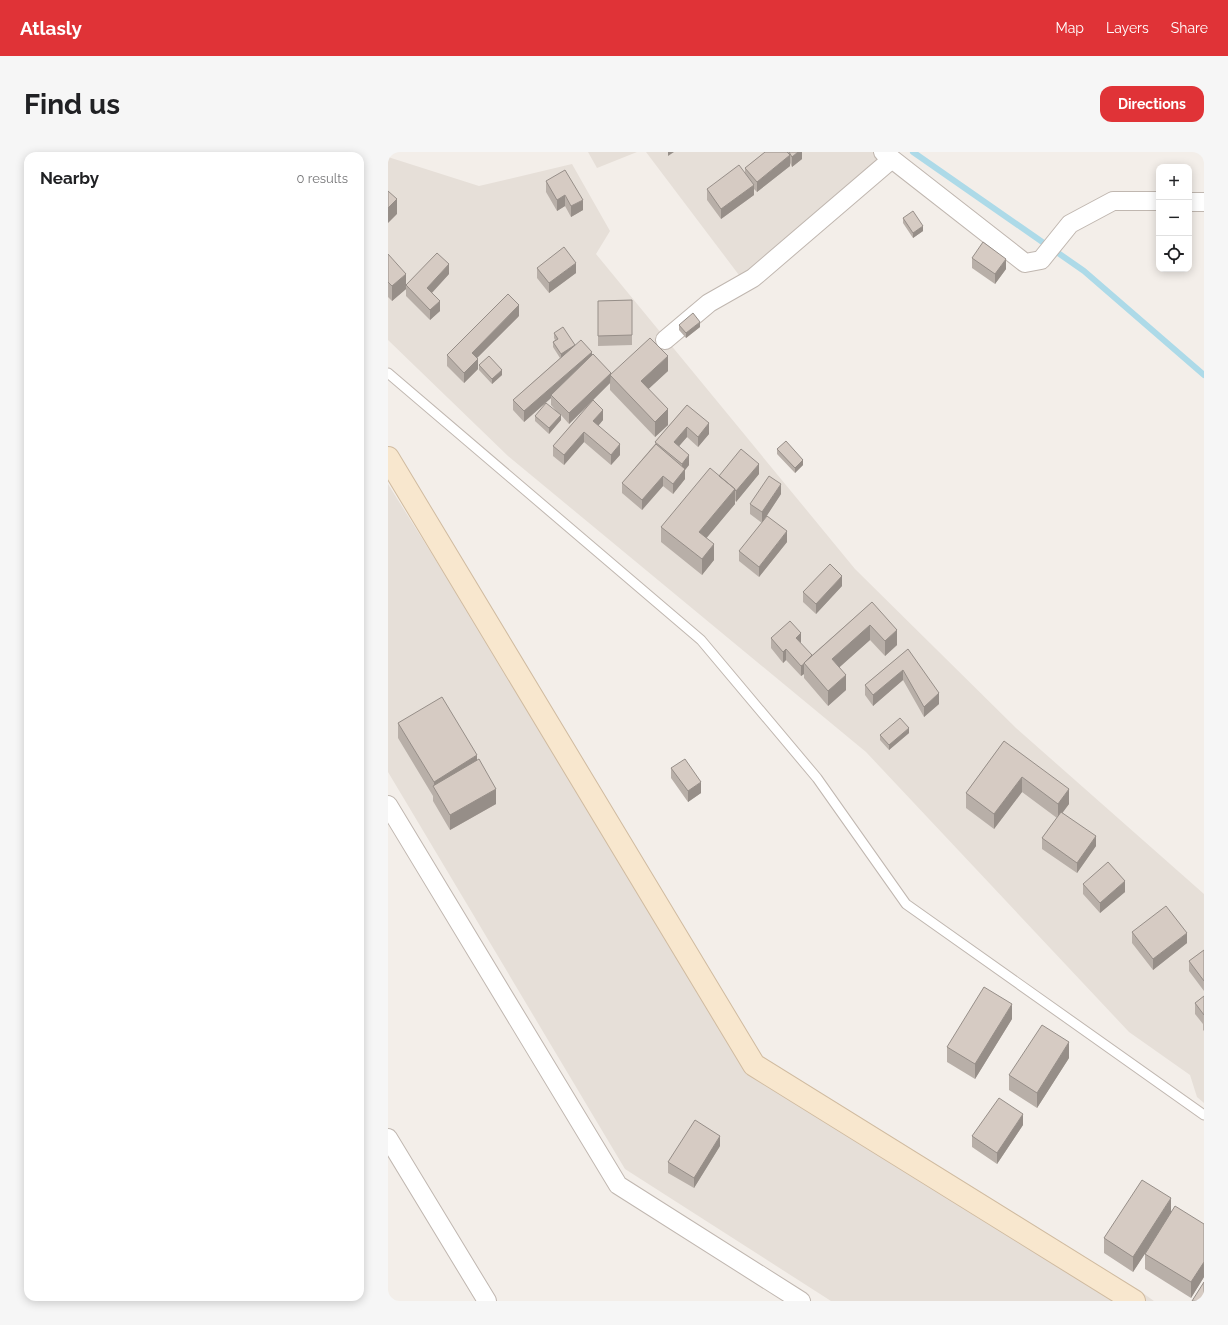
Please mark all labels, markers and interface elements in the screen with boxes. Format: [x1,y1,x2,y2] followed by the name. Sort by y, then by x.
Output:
[20,17,82,39] text: Atlasly
[1056,20,1084,36] text: Map
[1106,20,1149,36] text: Layers
[1171,20,1208,36] text: Share
[1100,86,1204,122] button: Directions
[24,88,120,121] text: Find us
[1156,164,1192,272] map controls
[1156,164,1192,200] button: +
[40,168,99,188] text: Nearby
[297,171,348,186] text: 0 results
[1156,200,1192,236] button: −
[1156,236,1192,272] button: locate

